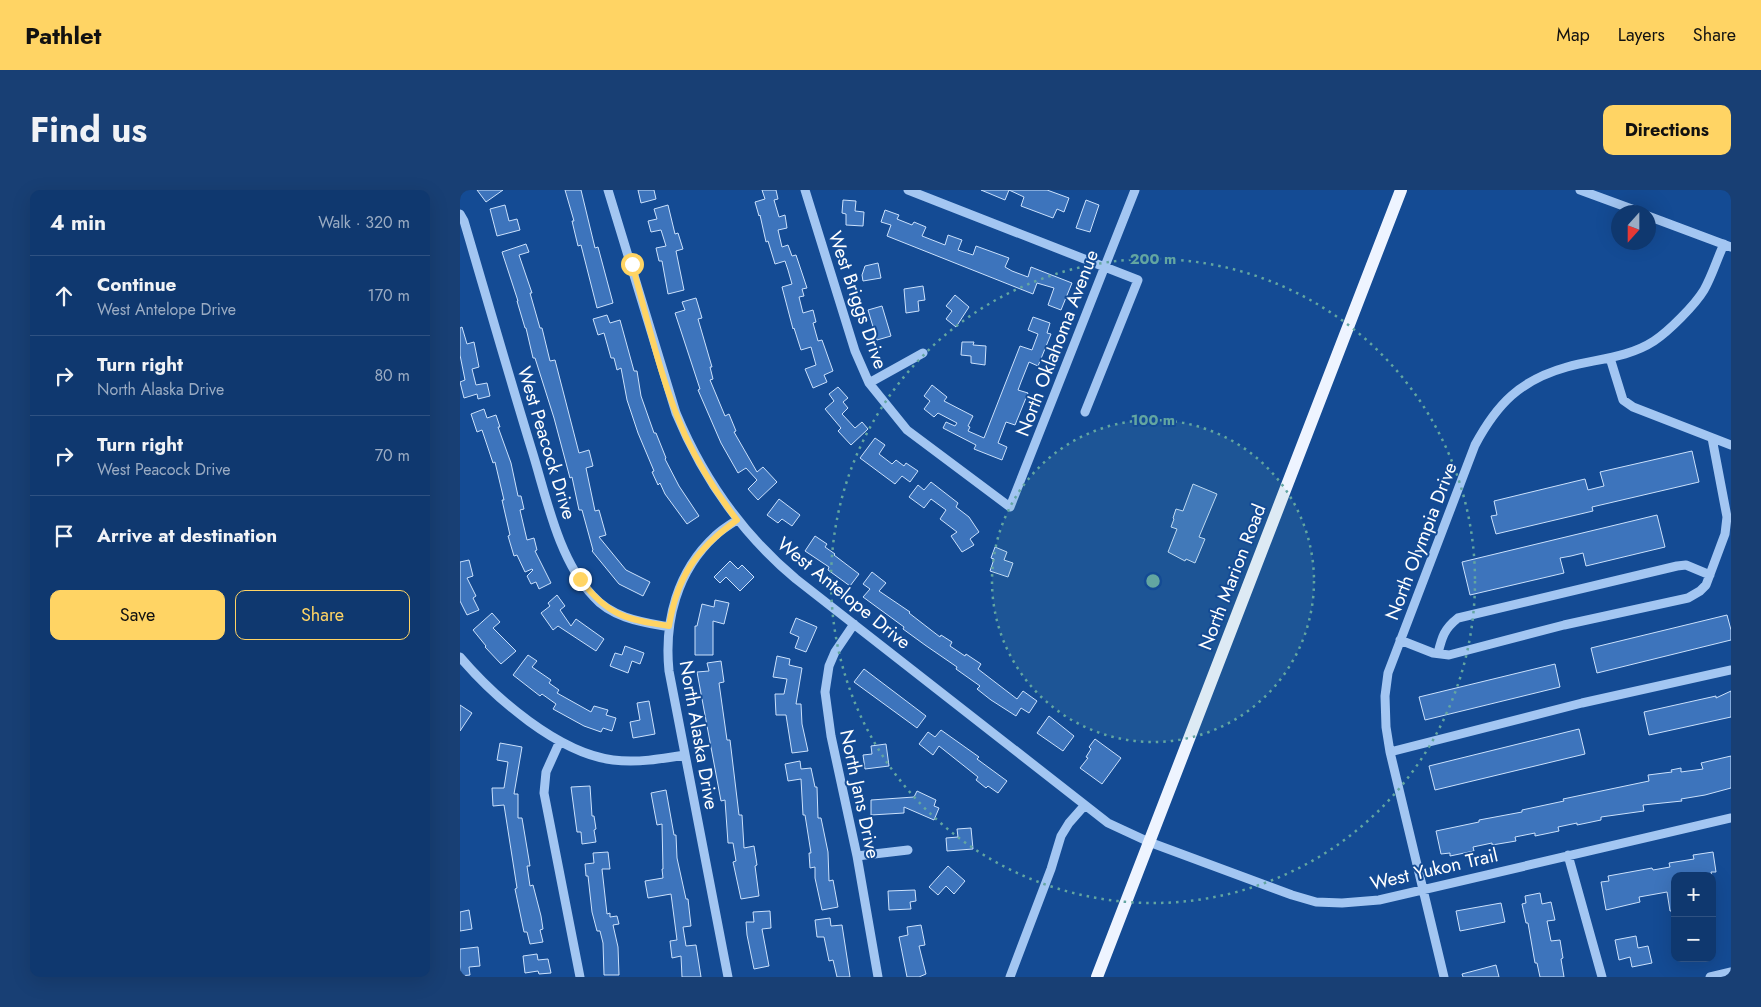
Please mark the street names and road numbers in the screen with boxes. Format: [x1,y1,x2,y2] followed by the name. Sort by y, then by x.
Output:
[822,227,894,373] street label: West Briggs Drive
[1009,246,1105,440] street label: North Oklahoma Avenue
[511,363,583,523] street label: West Peacock Drive
[1378,458,1464,624] street label: North Olympia Drive
[1192,500,1272,654] street label: North Marion Road
[771,531,917,656] street label: West Antelope Drive
[673,658,725,812] street label: North Alaska Drive
[833,727,887,861] street label: North Jans Drive
[1367,841,1501,897] street label: West Yukon Trail

